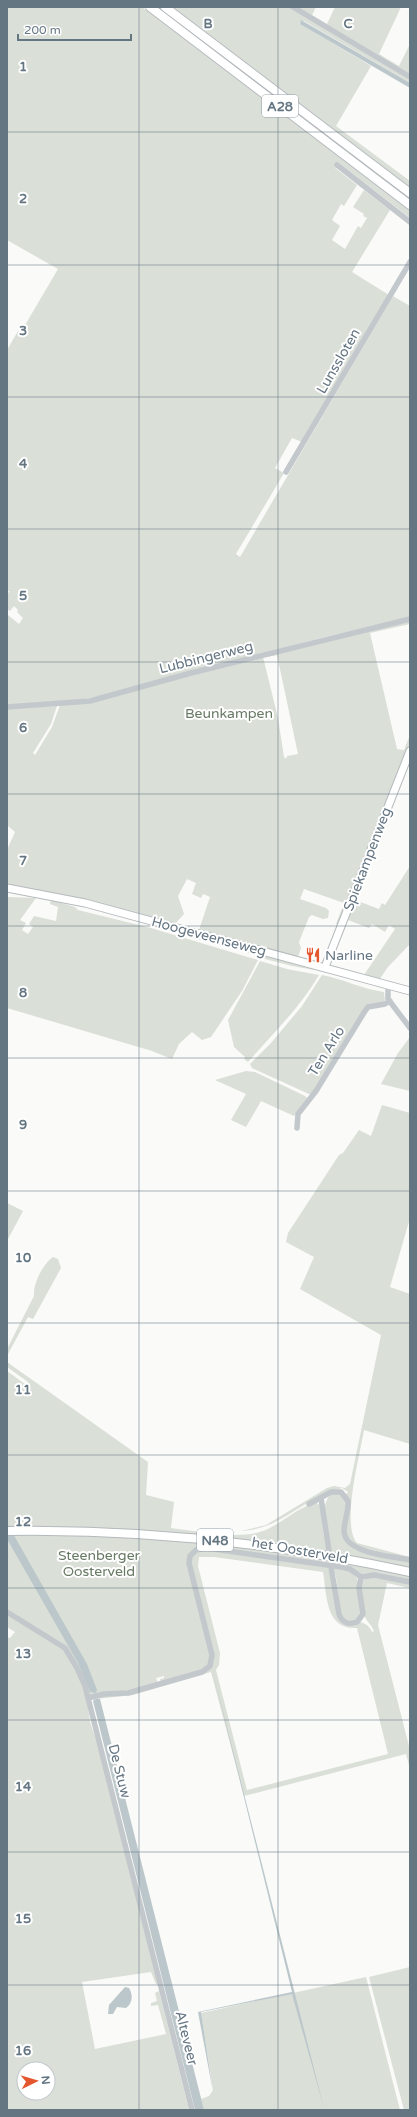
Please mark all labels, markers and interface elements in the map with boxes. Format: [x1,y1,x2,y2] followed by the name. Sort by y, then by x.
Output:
[18,16,131,42] scale bar
[203,16,213,32] text: B
[343,16,353,32] text: C
[24,23,61,37] text: 200 m
[19,59,27,75] text: 1
[262,95,298,117] road number: A28
[19,191,27,207] text: 2
[19,323,27,339] text: 3
[313,326,364,397] street label: Lunssloten
[19,456,28,472] text: 4
[19,588,27,604] text: 5
[157,638,255,677] street label: Lubbingerweg
[185,705,273,722] park label: Beunkampen
[19,720,27,736] text: 6
[340,805,395,914] street label: Spiekampenweg
[19,853,27,869] text: 7
[150,913,268,960] street label: Hoogeveenseweg
[304,946,322,964] restaurant icon: Narline
[325,947,373,964] place label: Narline
[19,985,27,1001] text: 8
[305,1023,348,1079] street label: Ten Arlo
[19,1117,27,1133] text: 9
[15,1250,31,1266] text: 10
[15,1382,31,1398] text: 11
[15,1514,31,1530] text: 12
[197,1529,233,1551] road number: N48
[250,1534,350,1567] street label: het Oosterveld
[58,1547,141,1580] park label: Steenberger Oosterveld
[15,1646,31,1662] text: 13
[105,1742,134,1800] street label: De Stuw
[15,1779,32,1795] text: 14
[15,1911,31,1927] text: 15
[172,2009,202,2068] street label: Alteveer
[15,2043,31,2059] text: 16
[16,2061,56,2101] north arrow
[39,2075,52,2085] text: N

